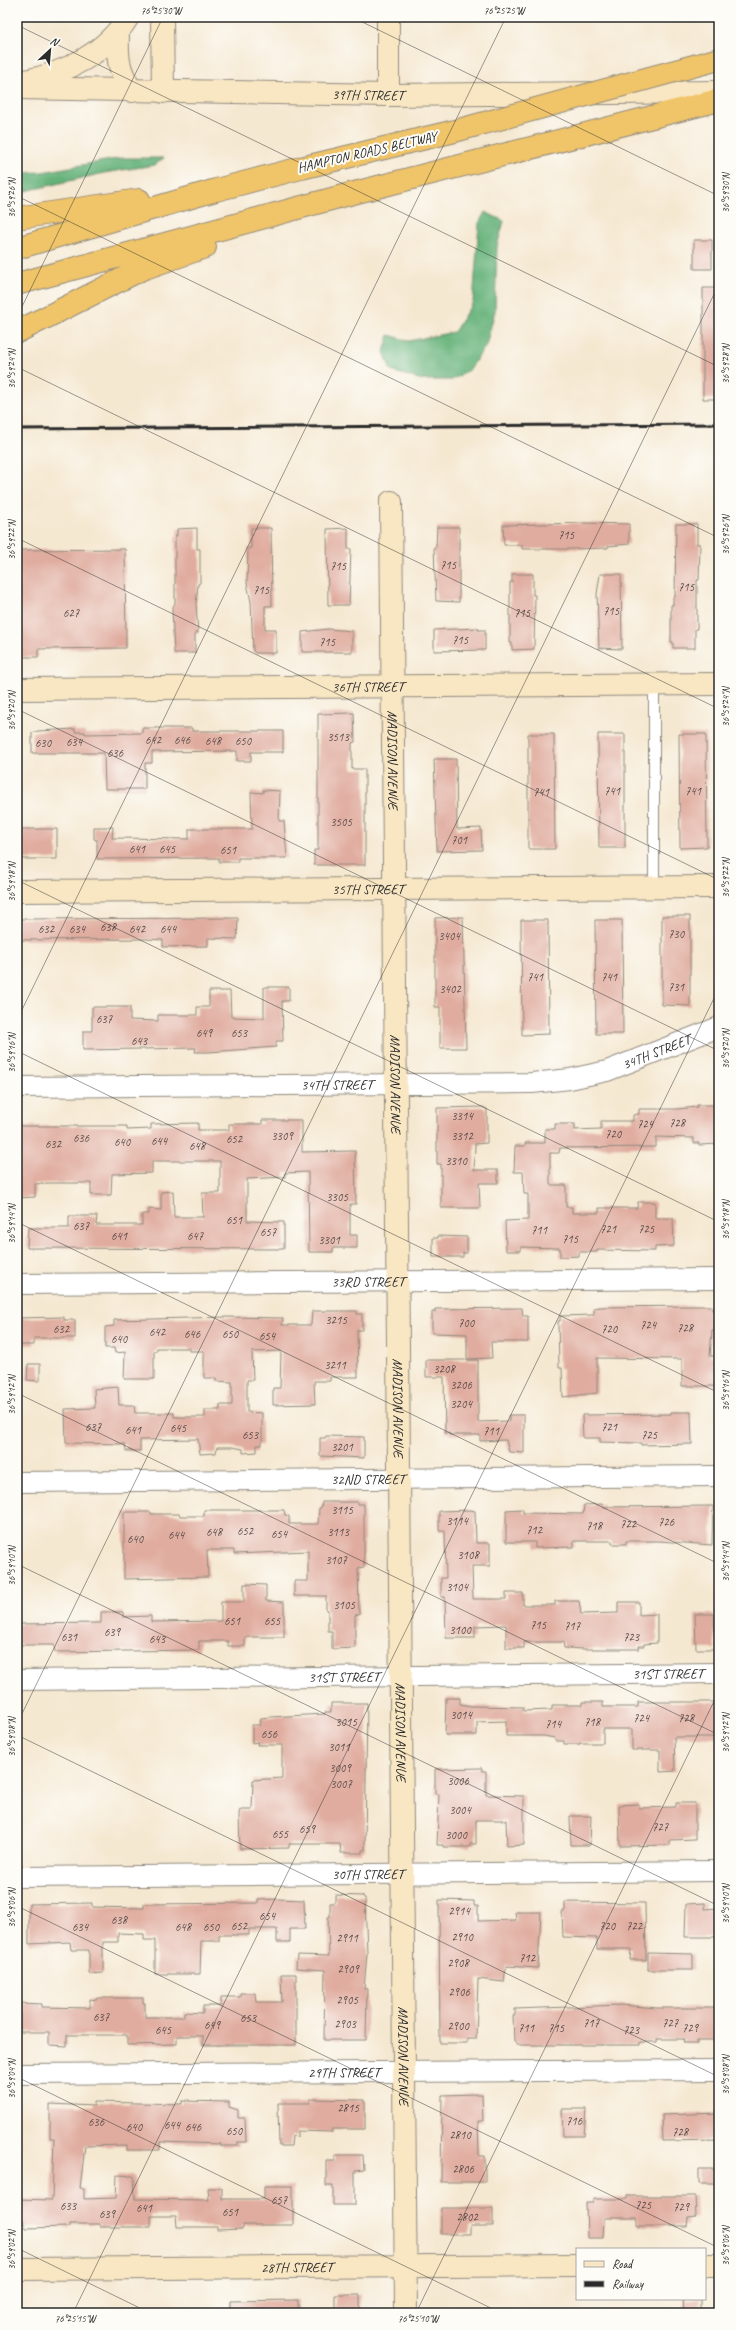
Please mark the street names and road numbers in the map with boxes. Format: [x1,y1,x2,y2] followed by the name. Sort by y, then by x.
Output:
[332,85,407,104] street label: 39TH STREET
[296,127,441,176] street label: HAMPTON ROADS BELTWAY
[332,678,408,695] street label: 36TH STREET
[384,710,402,811] street label: MADISON AVENUE
[332,880,408,898] street label: 35TH STREET
[620,1029,696,1073] street label: 34TH STREET
[387,1034,405,1135] street label: MADISON AVENUE
[301,1076,377,1093] street label: 34TH STREET
[331,1273,408,1290] street label: 33RD STREET
[390,1358,407,1459] street label: MADISON AVENUE
[331,1470,409,1488] street label: 32ND STREET
[632,1665,707,1682] street label: 31ST STREET
[308,1668,383,1686] street label: 31ST STREET
[392,1682,410,1783] street label: MADISON AVENUE
[332,1865,408,1883] street label: 30TH STREET
[395,2006,413,2107] street label: MADISON AVENUE
[308,2063,384,2081] street label: 29TH STREET
[261,2258,337,2276] street label: 28TH STREET

